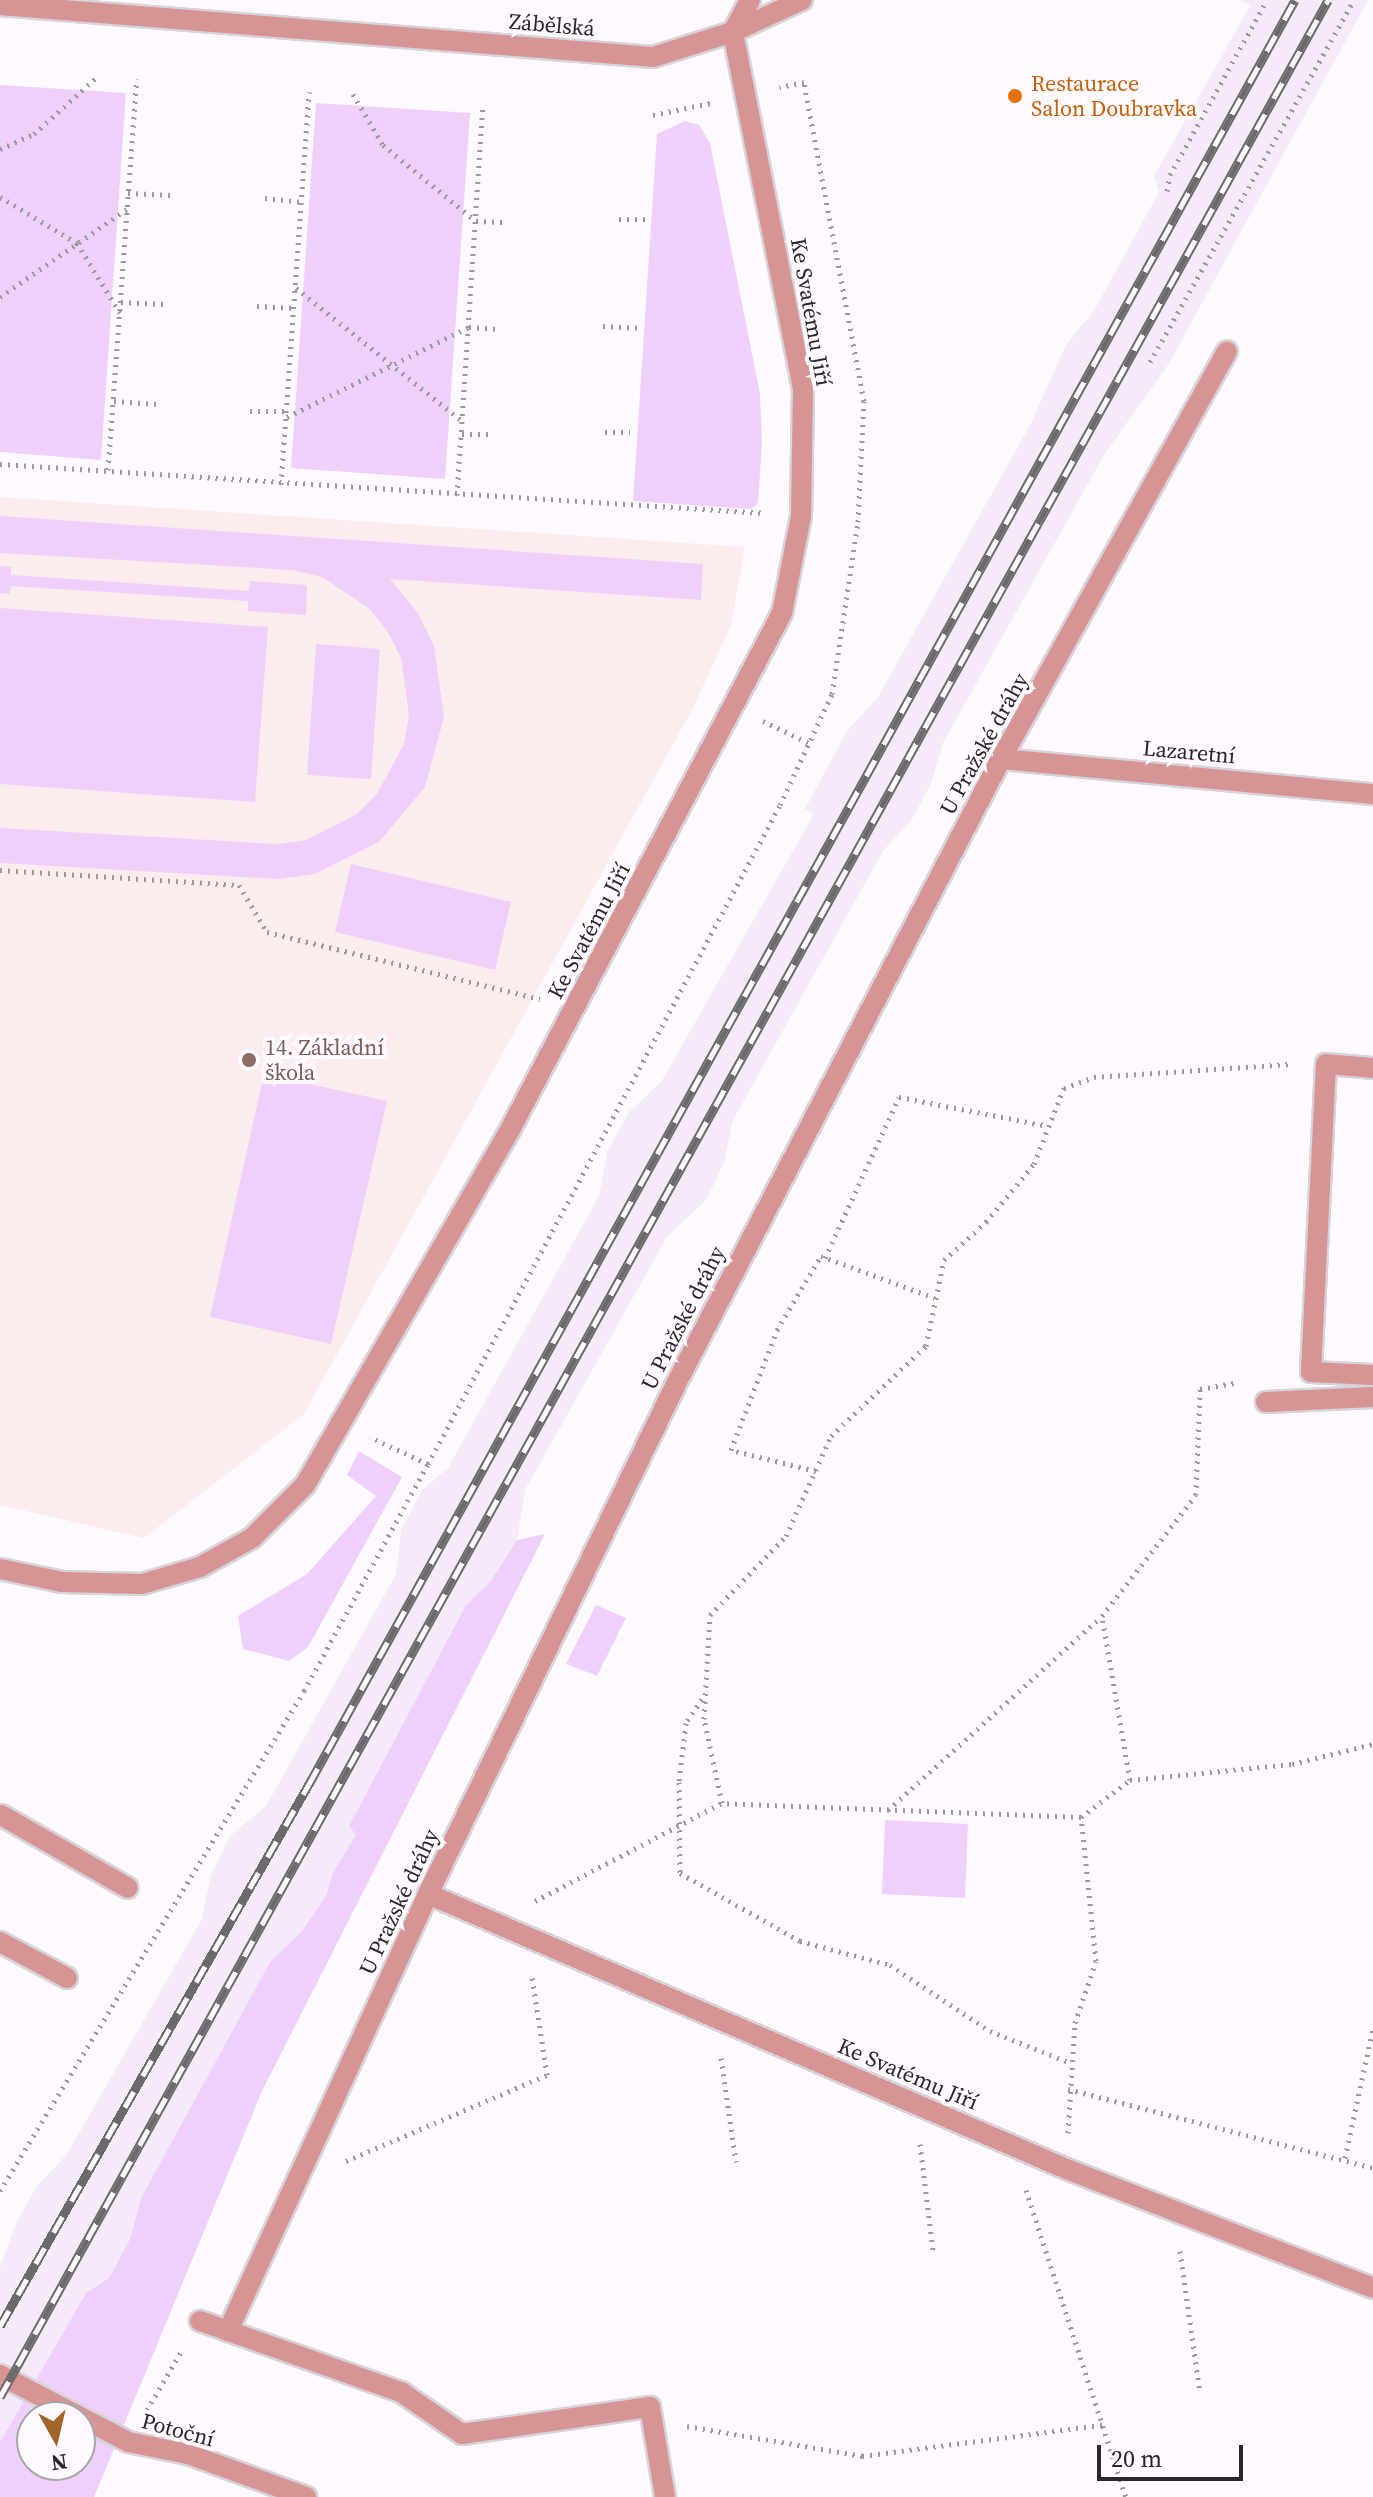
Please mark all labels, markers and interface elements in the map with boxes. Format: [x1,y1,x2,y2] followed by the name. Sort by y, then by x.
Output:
[508,8,596,42] street label: Zábělská
[1031,70,1197,122] place label: Restaurace Salon Doubravka
[1006,87,1024,105] marker: Restaurace Salon Doubravka
[785,236,837,388] street label: Ke Svatému Jiří
[934,669,1034,819] street label: U Pražské dráhy
[1142,735,1236,769] street label: Lazaretní
[542,859,636,1003] street label: Ke Svatému Jiří
[265,1034,384,1086] place label: 14. Základní škola
[240,1051,258,1069] marker: 14. Základní škola
[635,1242,731,1394] street label: U Pražské dráhy
[354,1825,444,1979] street label: U Pražské dráhy
[834,2033,982,2115] street label: Ke Svatému Jiří
[16,2401,96,2481] north arrow
[139,2408,217,2452] street label: Potoční
[1101,2429,1247,2479] scale bar
[1111,2442,1162,2475] text: 20 m
[49,2447,69,2479] text: N

